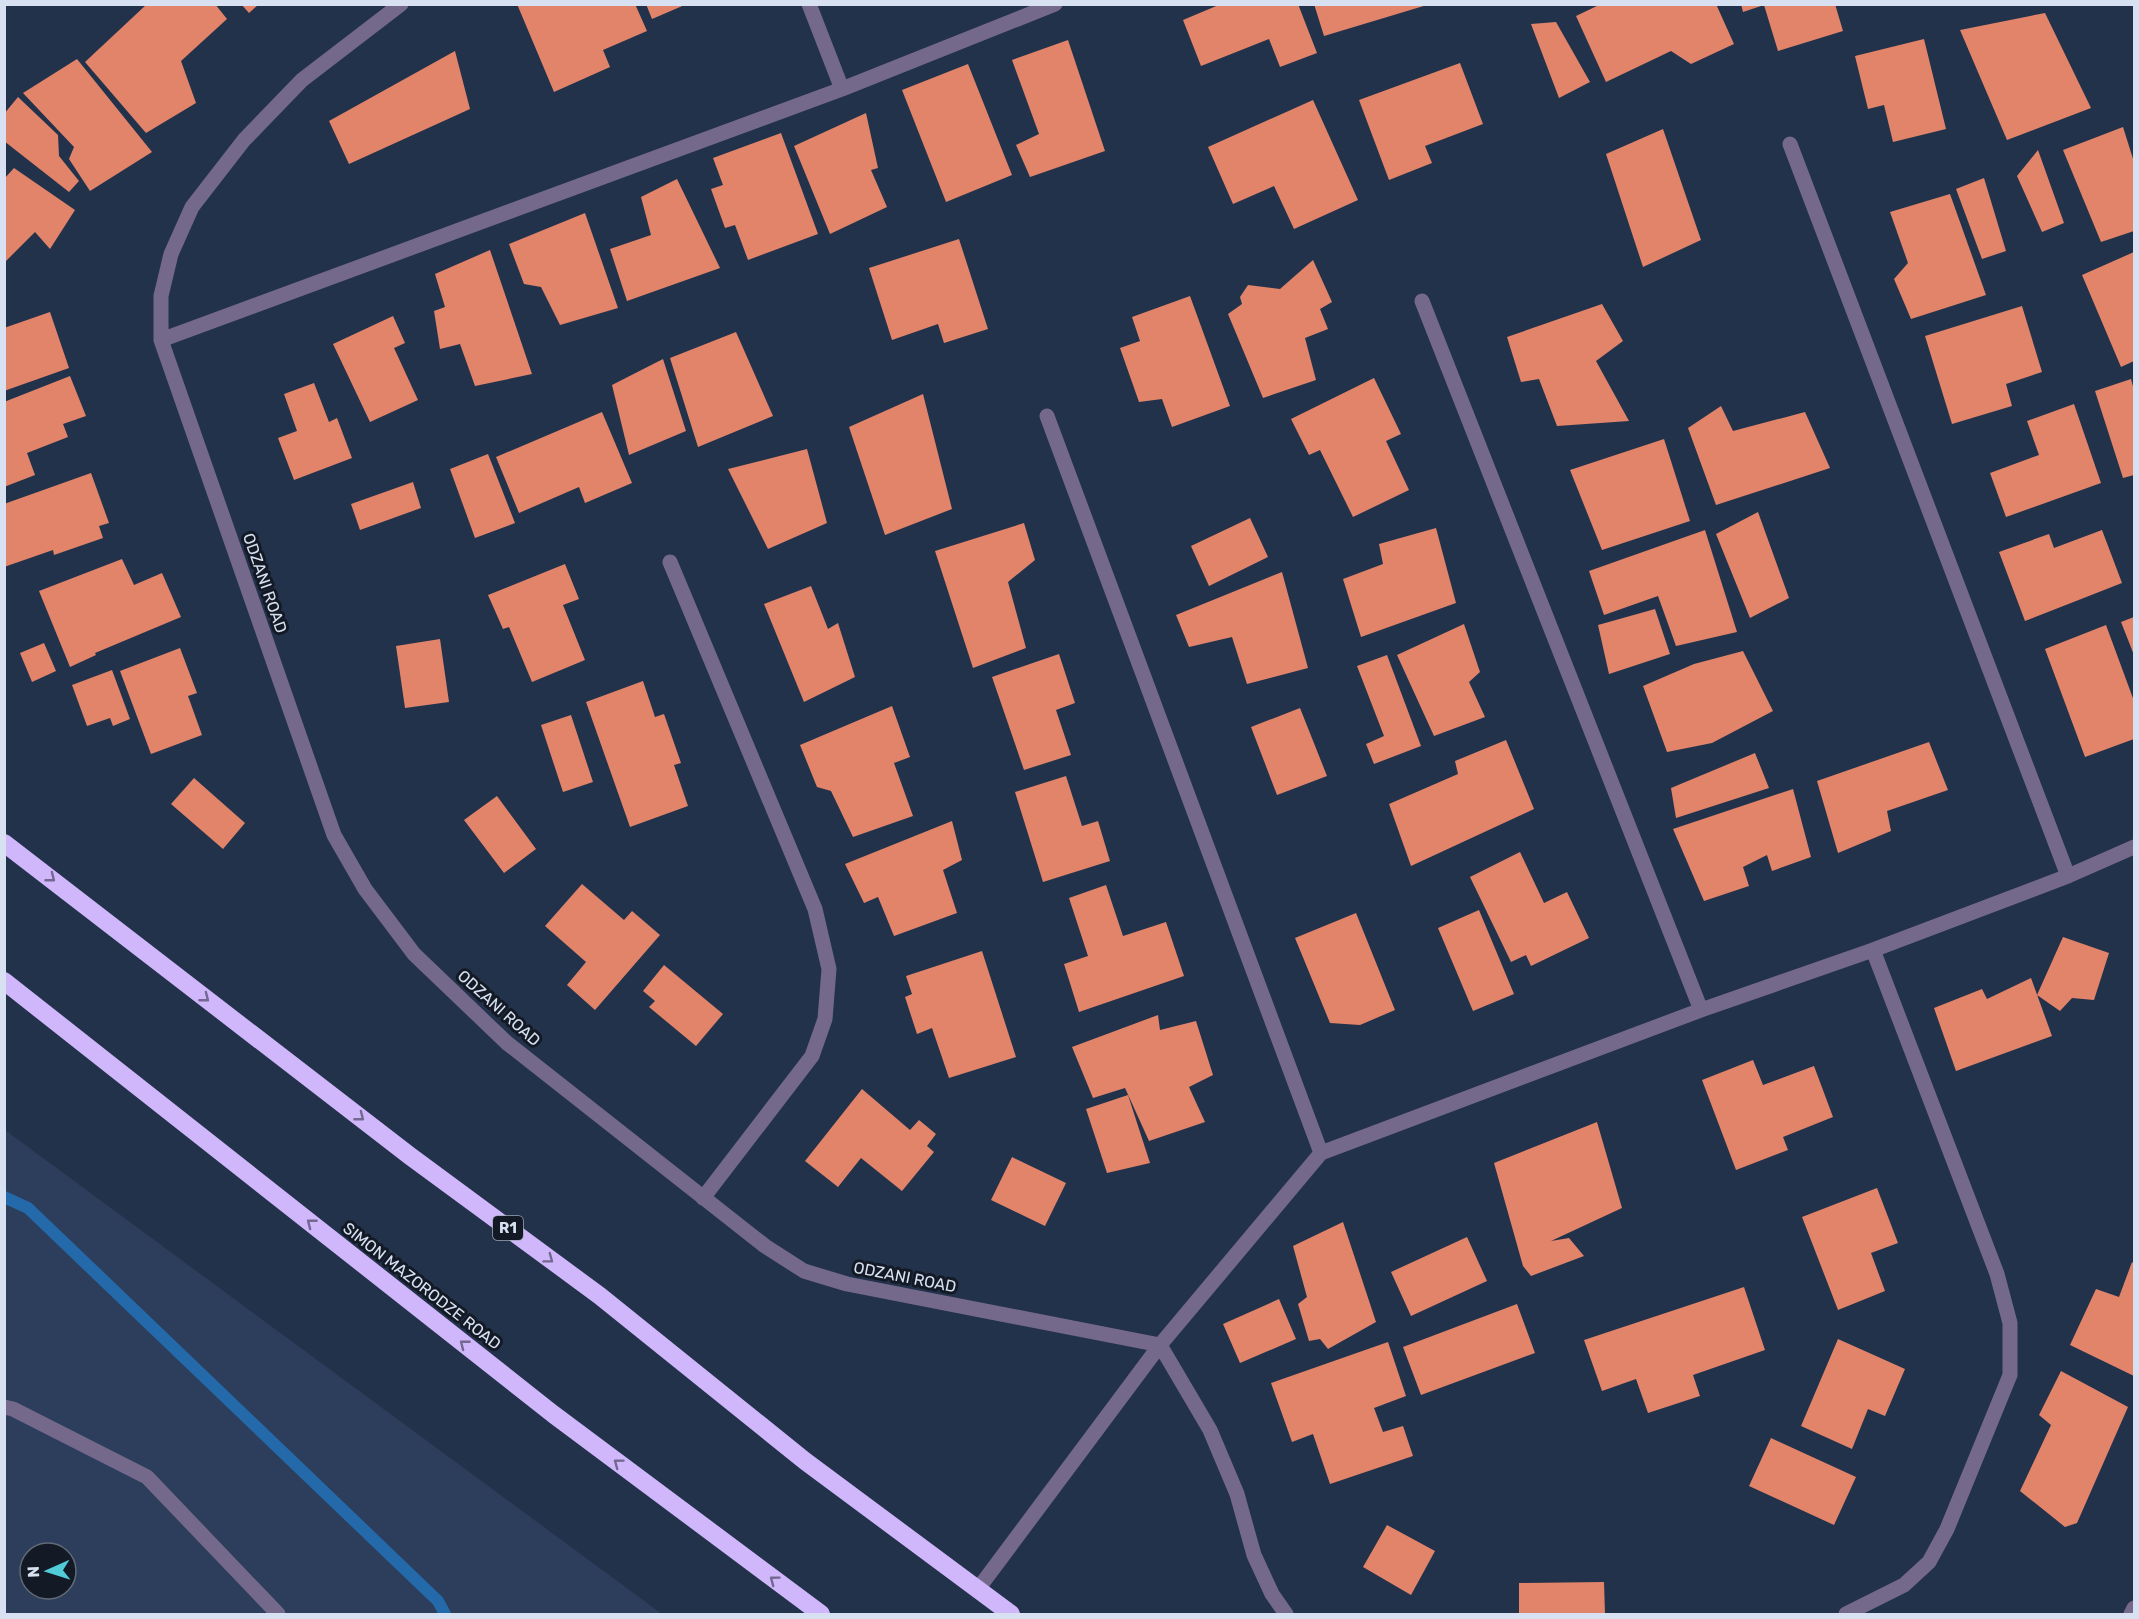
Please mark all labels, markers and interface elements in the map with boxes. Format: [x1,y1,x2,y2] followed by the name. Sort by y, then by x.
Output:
[239,531,291,635] street label: ODZANI ROAD
[44,871,55,882] one-way arrow
[454,966,544,1050] street label: ODZANI ROAD
[198,990,209,1001] one-way arrow
[353,1109,364,1120] one-way arrow
[493,1216,523,1240] road number: R1
[307,1219,318,1230] one-way arrow
[339,1219,505,1353] street label: SIMON MAZORODZE ROAD
[543,1252,554,1263] one-way arrow
[852,1258,958,1296] street label: ODZANI ROAD
[460,1340,471,1351] one-way arrow
[614,1459,625,1470] one-way arrow
[18,1541,78,1601] north arrow
[24,1566,43,1578] text: N
[770,1576,781,1587] one-way arrow

